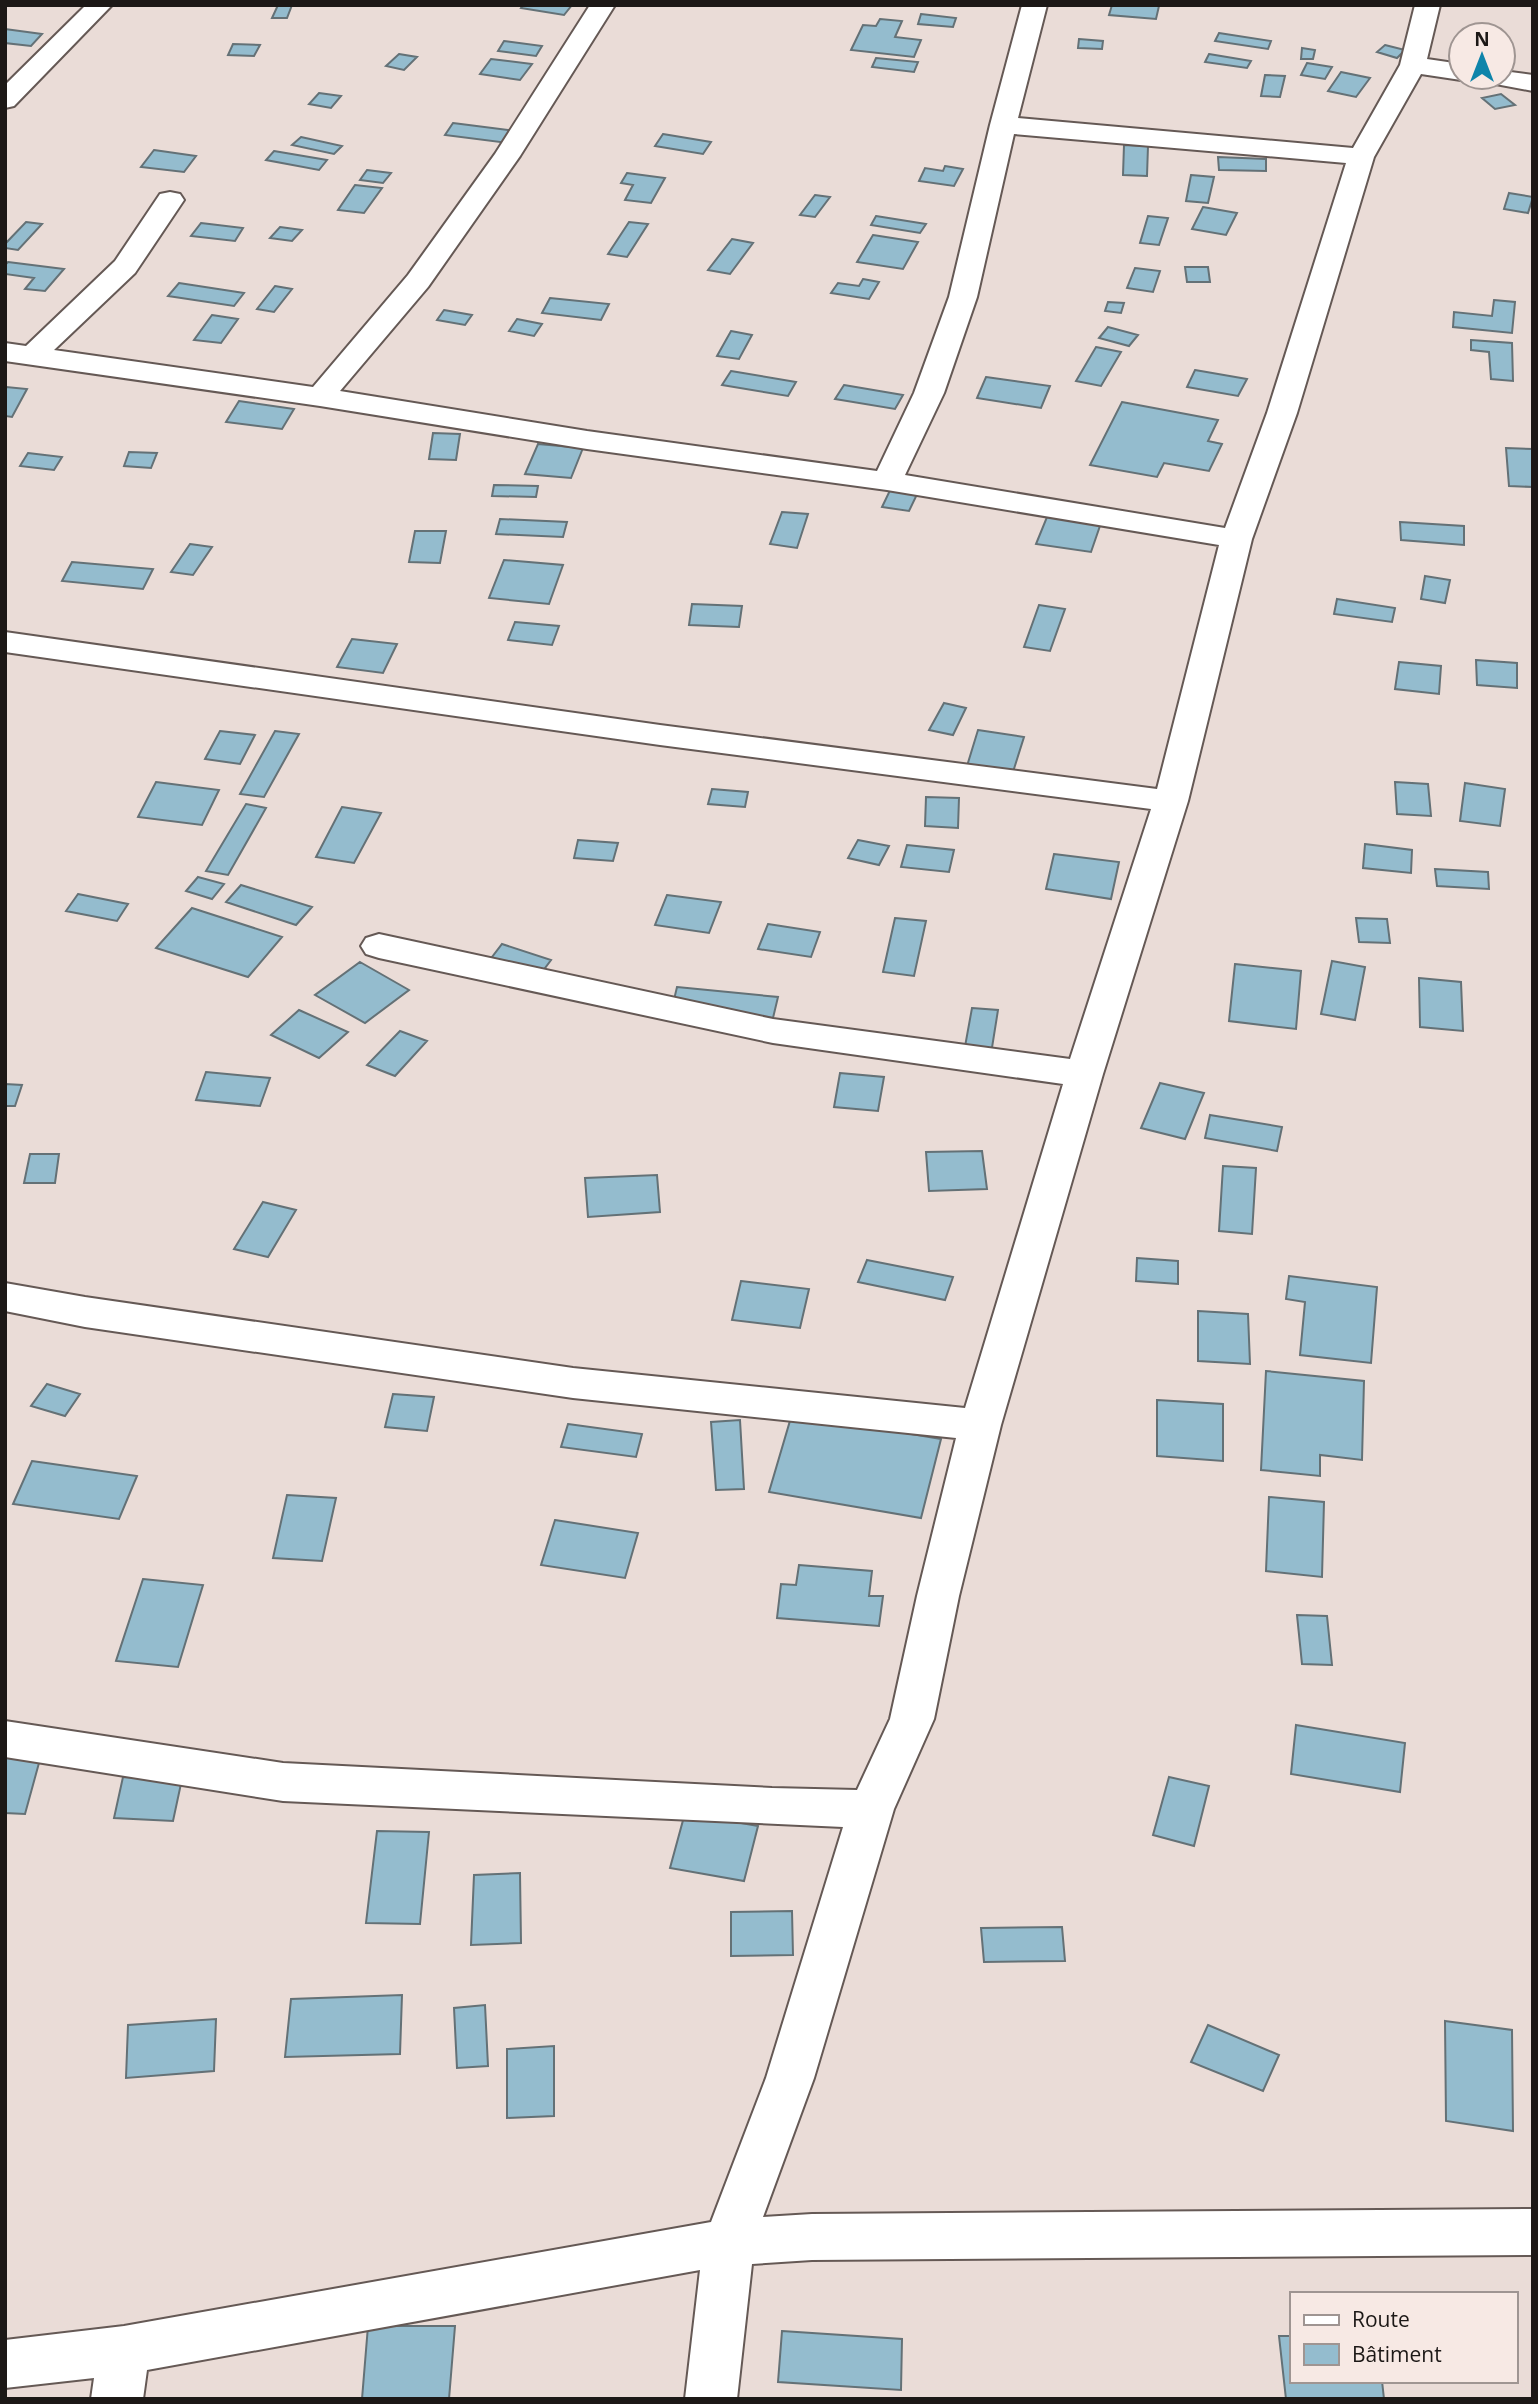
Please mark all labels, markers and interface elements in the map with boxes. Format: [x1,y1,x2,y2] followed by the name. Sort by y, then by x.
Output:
[1447,21,1517,91] north arrow
[1474,26,1490,52] text: N
[1290,2292,1517,2383] legend
[1352,2305,1410,2333] text: Route
[1352,2340,1442,2368] text: Bâtiment

